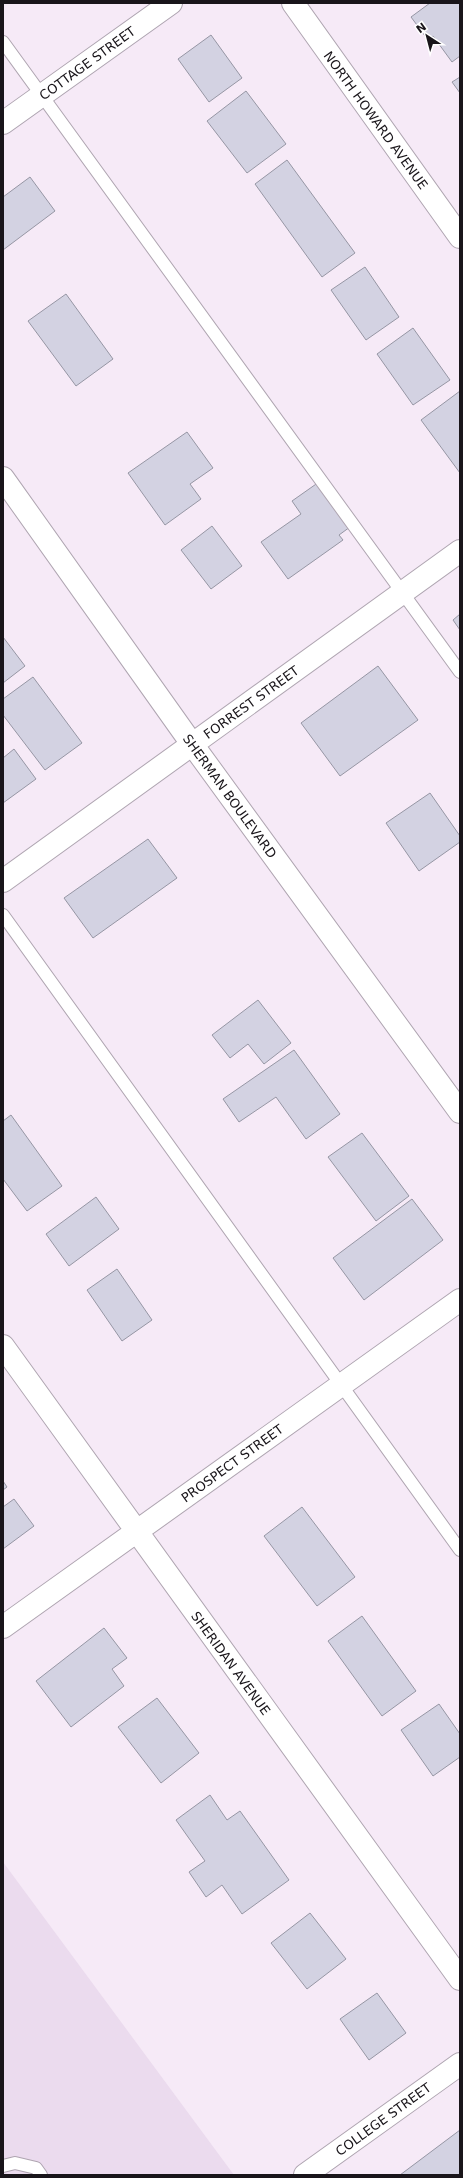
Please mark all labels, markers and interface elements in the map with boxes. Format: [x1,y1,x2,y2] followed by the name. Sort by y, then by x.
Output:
[407,16,447,56] north arrow
[414,20,429,36] text: N
[37,24,138,103] street label: COTTAGE STREET
[321,48,431,192] street label: NORTH HOWARD AVENUE
[201,663,302,742] street label: FORREST STREET
[180,732,279,861] street label: SHERMAN BOULEVARD
[178,1421,286,1505] street label: PROSPECT STREET
[188,1609,273,1718] street label: SHERIDAN AVENUE
[333,2080,434,2159] street label: COLLEGE STREET

